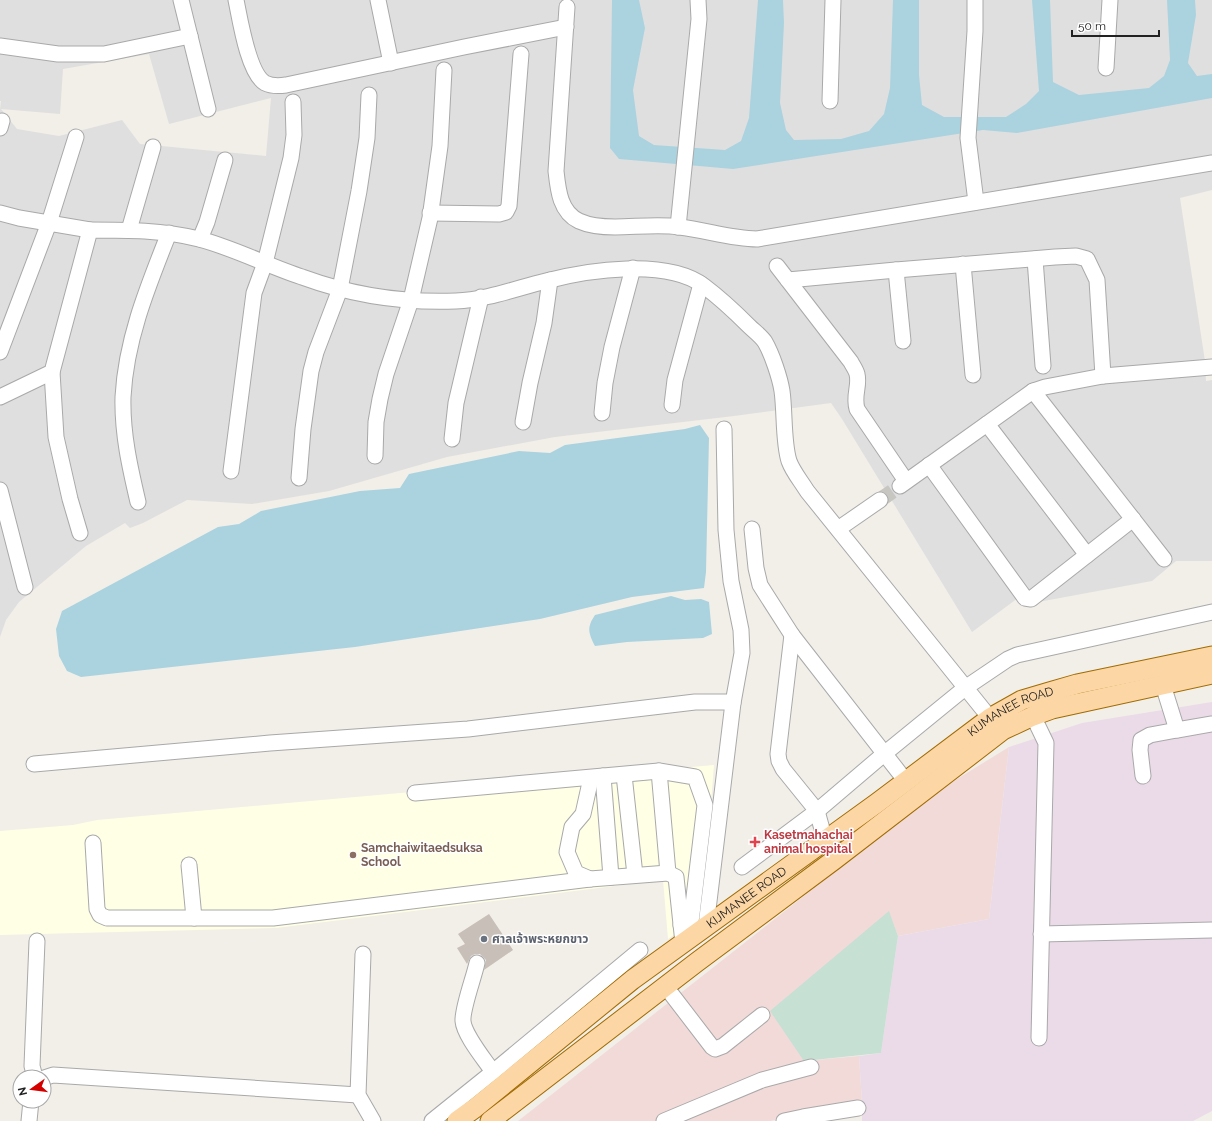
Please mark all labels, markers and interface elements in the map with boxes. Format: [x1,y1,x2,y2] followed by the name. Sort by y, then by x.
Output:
[1072,12,1159,38] scale bar
[1078,19,1106,33] text: 50 m
[965,684,1056,739] street label: KIJMANEE ROAD
[764,828,853,856] place label: Kasetmahachai animal hospital
[749,836,761,848] marker: Kasetmahachai animal hospital
[361,841,483,869] place label: Samchaiwitaedsuksa School
[348,850,358,860] marker: Samchaiwitaedsuksa School
[704,863,790,931] street label: KIJMANEE ROAD
[492,932,588,946] place label: ศาลเจ้าพระหยกขาว
[479,934,489,944] marker: ศาลเจ้าพระหยกขาว
[12,1069,52,1109] north arrow
[15,1086,30,1097] text: N

